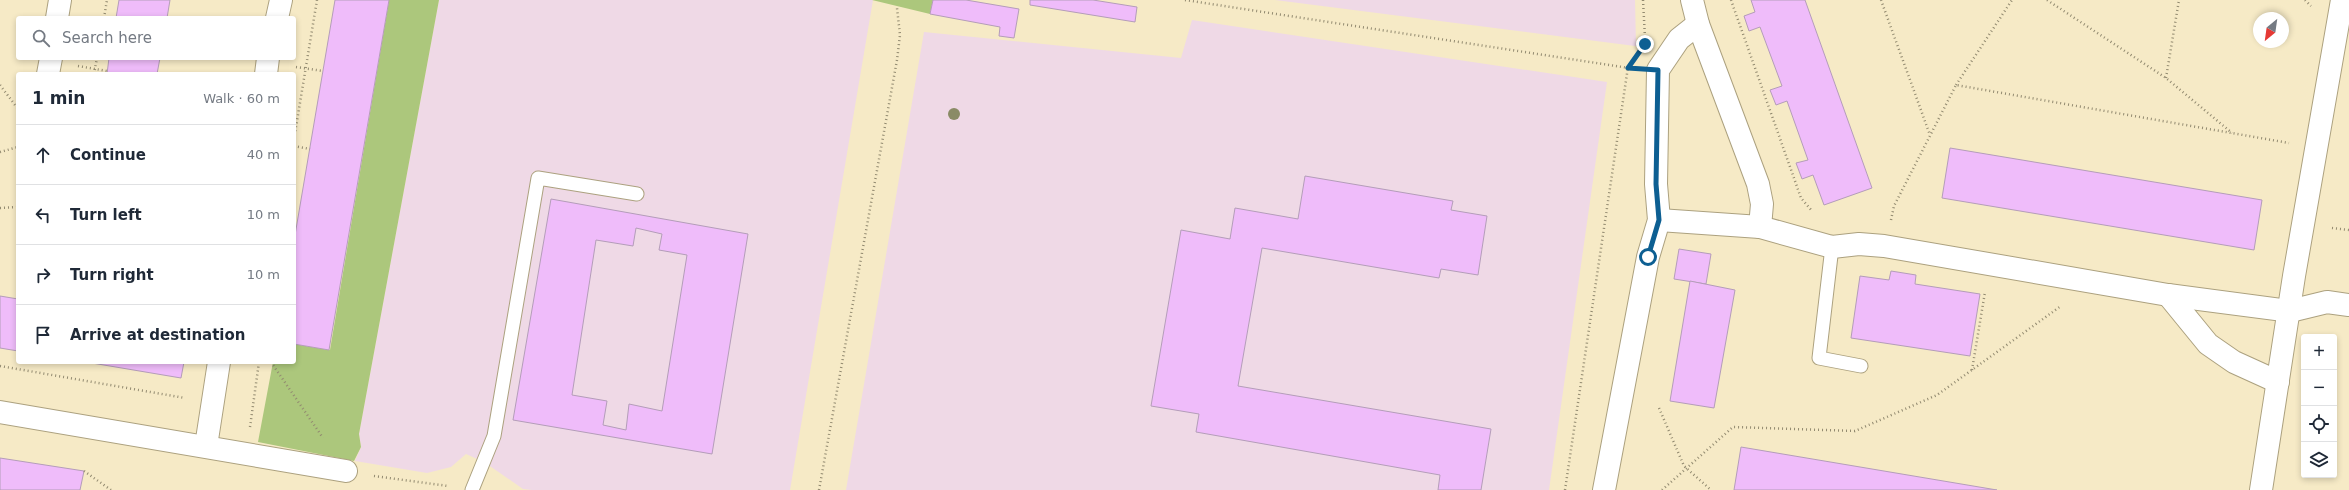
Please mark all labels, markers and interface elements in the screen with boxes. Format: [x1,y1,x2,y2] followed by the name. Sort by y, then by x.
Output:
[2253,12,2289,48] north arrow
[16,16,296,60] search box
[30,27,52,49] icon: search
[62,29,152,47] text: Search here
[1636,35,1654,53] route end
[32,88,85,108] text: 1 min
[203,91,280,106] text: Walk · 60 m
[32,144,54,166] icon: ahead
[70,146,146,164] text: Continue
[247,147,280,162] text: 40 m
[32,204,54,226] icon: left
[70,206,142,224] text: Turn left
[247,207,280,222] text: 10 m
[1639,248,1657,266] route start
[32,264,54,286] icon: right
[70,266,154,284] text: Turn right
[247,267,280,282] text: 10 m
[32,324,54,346] icon: arrive
[70,326,245,344] text: Arrive at destination
[2301,334,2337,478] map controls
[2301,334,2337,370] button: +
[2301,370,2337,406] button: −
[2301,406,2337,442] button: locate
[2301,442,2337,478] button: layers

